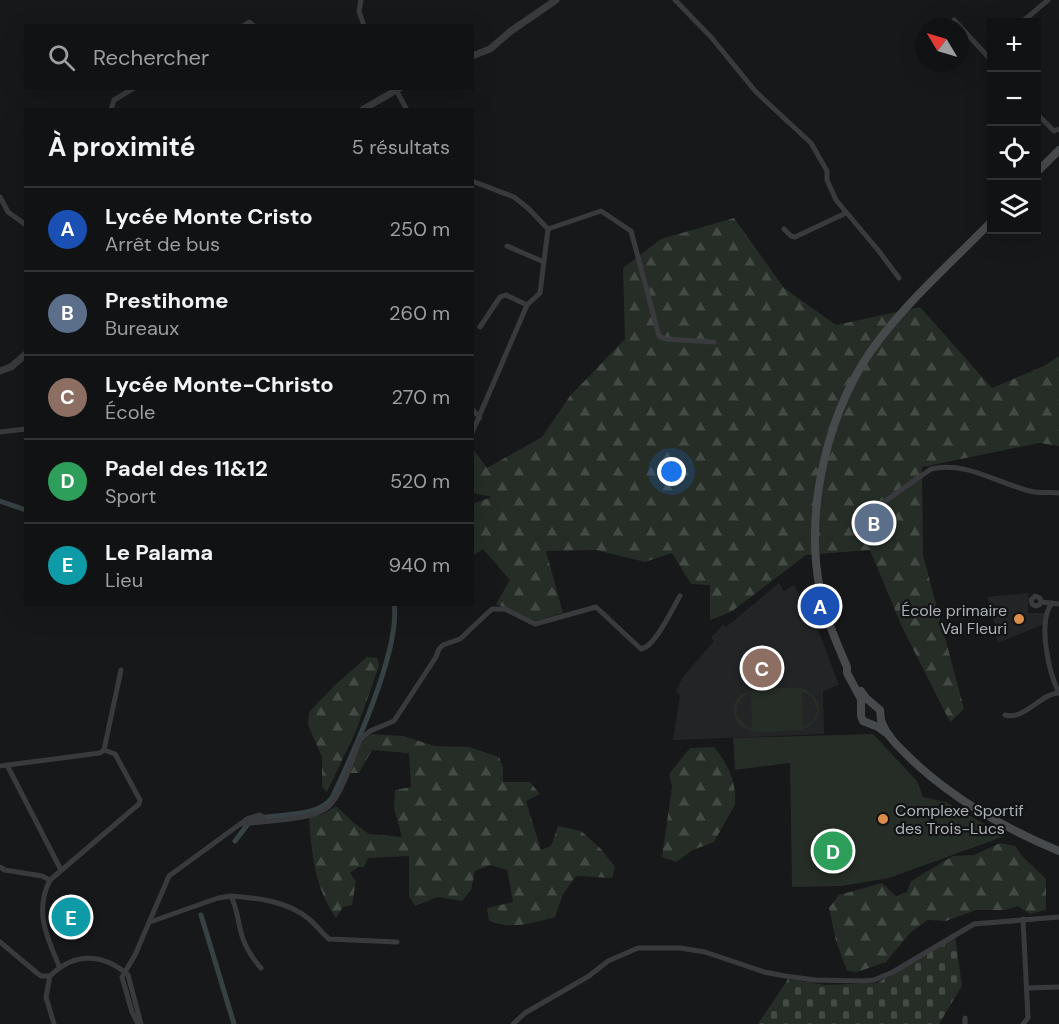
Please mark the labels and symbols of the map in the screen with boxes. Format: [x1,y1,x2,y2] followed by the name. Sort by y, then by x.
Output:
[915,18,969,72] north arrow
[657,457,686,486] your location
[854,500,894,546] pin: B
[800,584,840,628] pin: A
[901,600,1007,639] place label: École primaire Val Fleuri
[1012,612,1026,626] marker: École primaire Val Fleuri
[742,646,782,690] pin: C
[895,800,1024,839] place label: Complexe Sportif des Trois-Lucs
[876,812,890,826] marker: Complexe Sportif des Trois-Lucs
[814,828,852,874] pin: D
[52,894,90,940] pin: E

